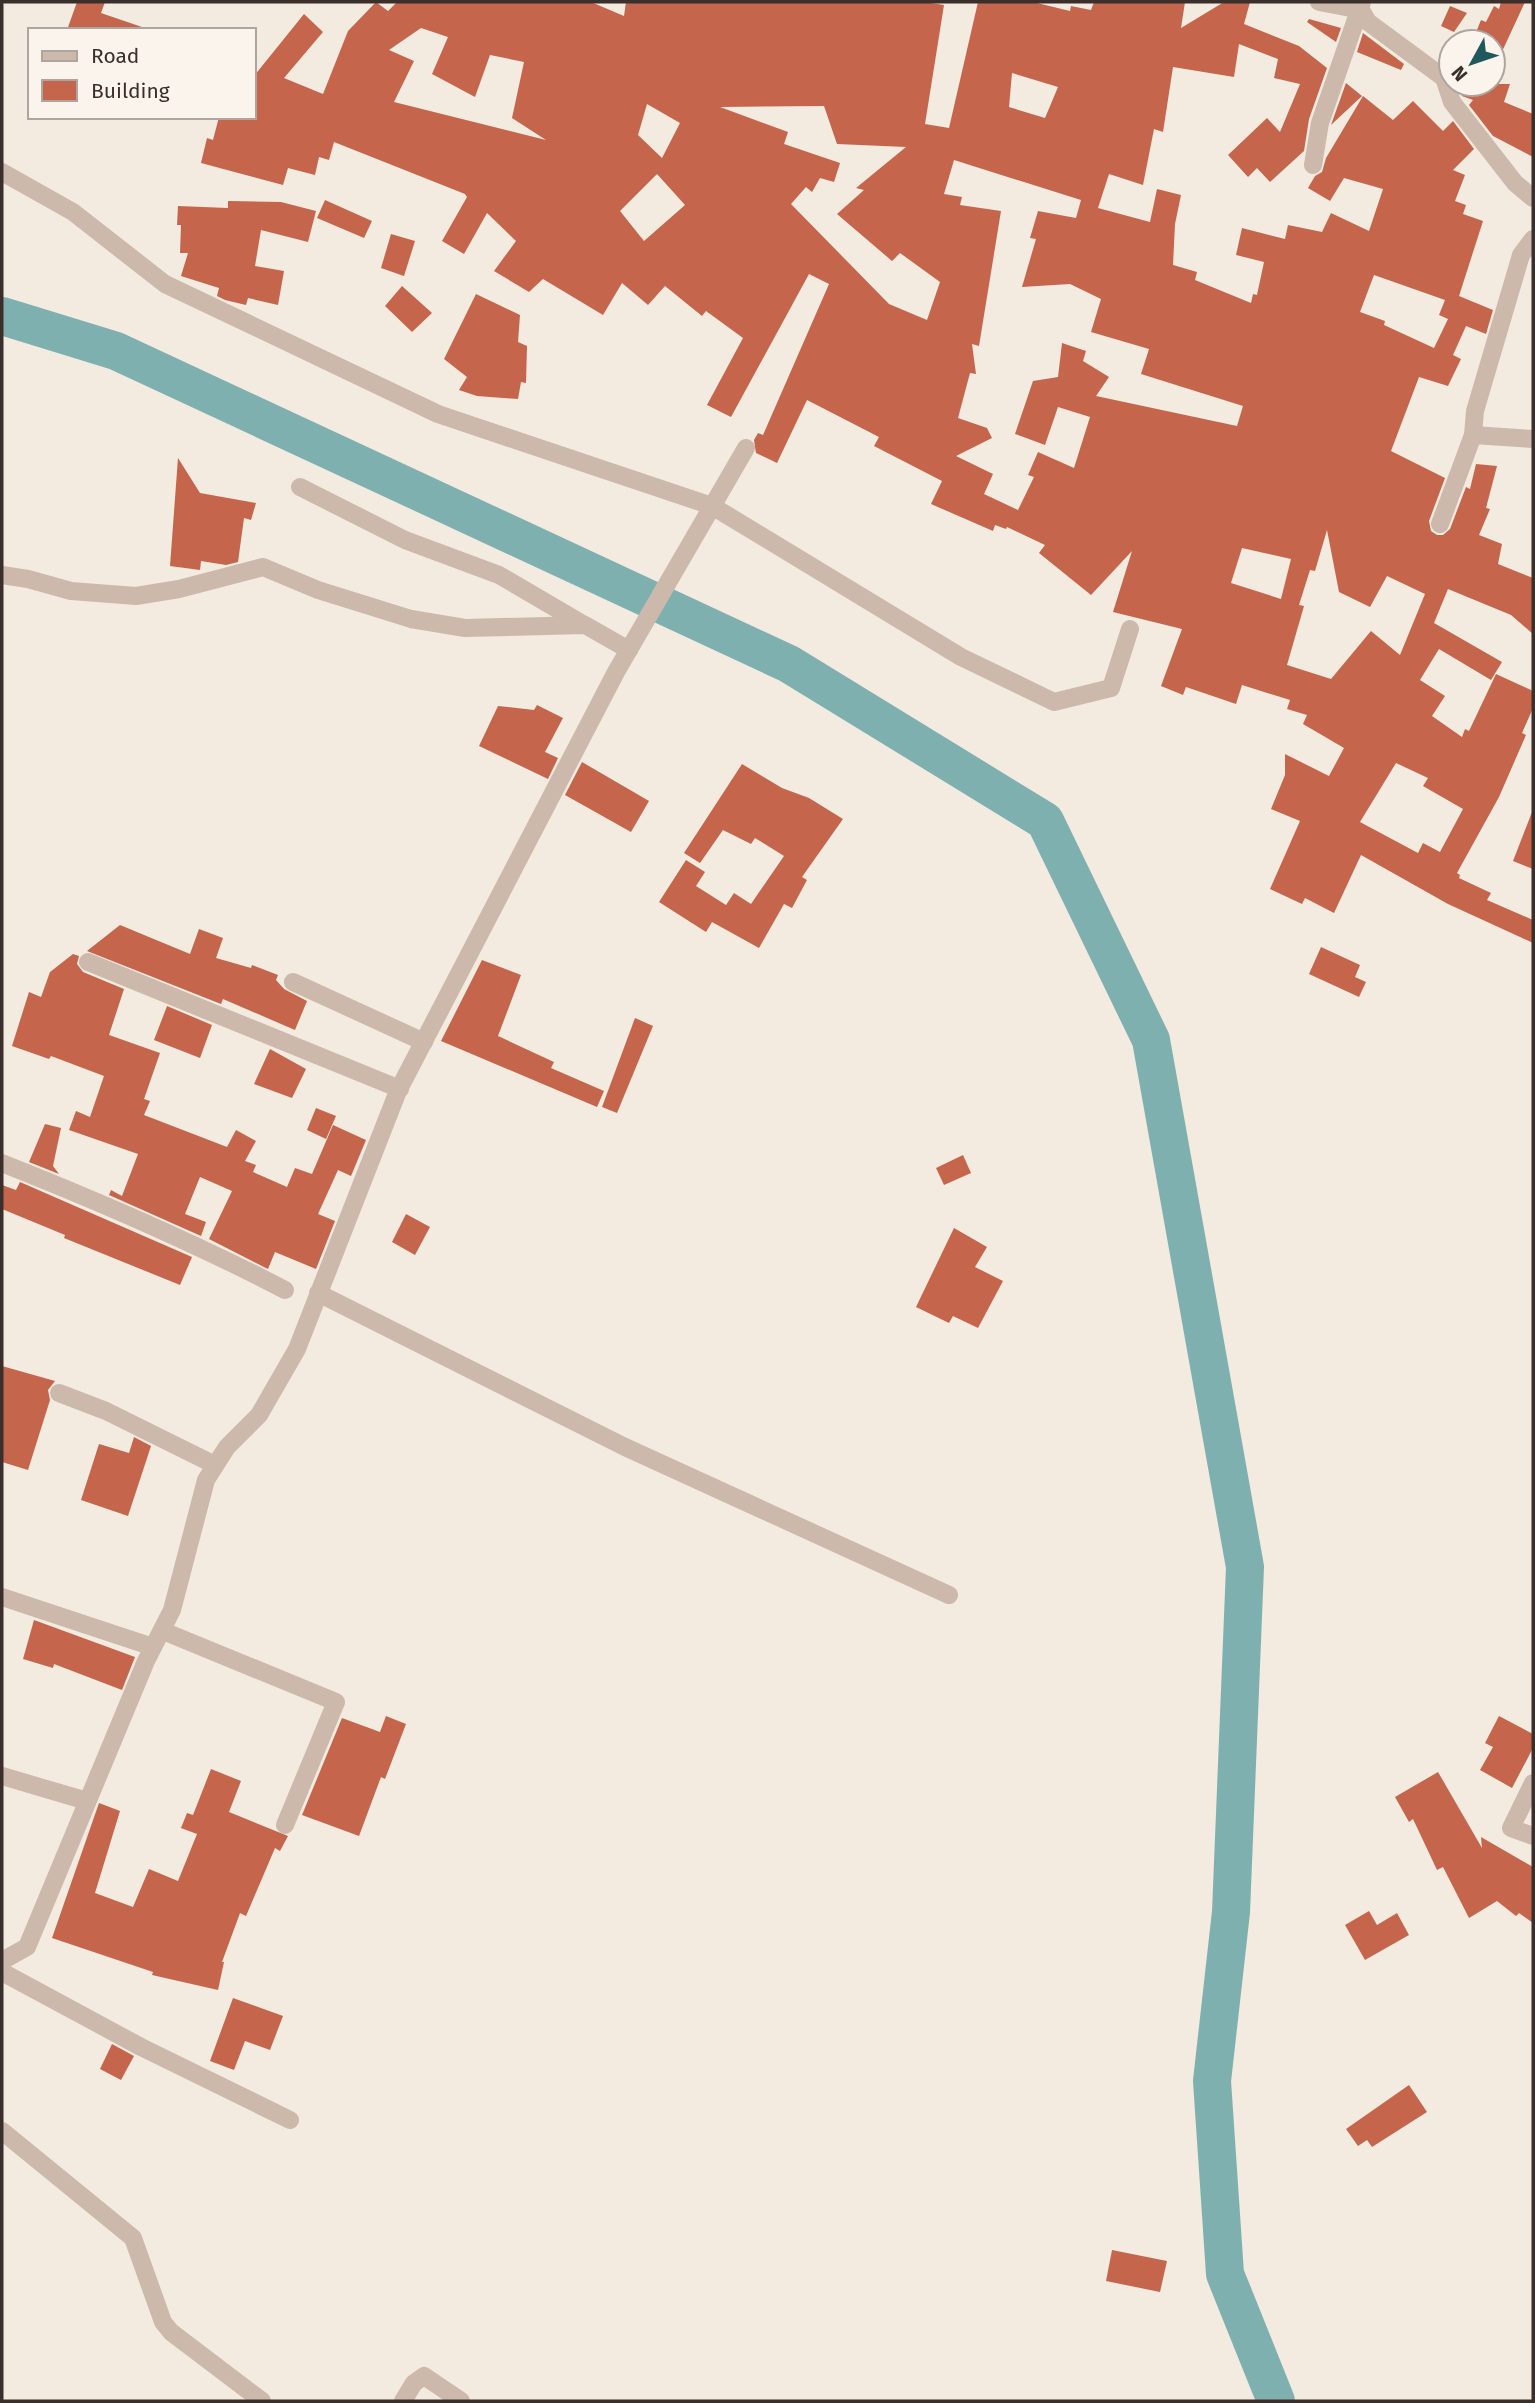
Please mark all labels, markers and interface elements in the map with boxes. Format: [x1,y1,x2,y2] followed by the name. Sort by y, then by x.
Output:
[28,28,256,119] legend
[1437,28,1507,98] north arrow
[91,43,139,69] text: Road
[1446,61,1472,86] text: N
[91,78,170,104] text: Building

